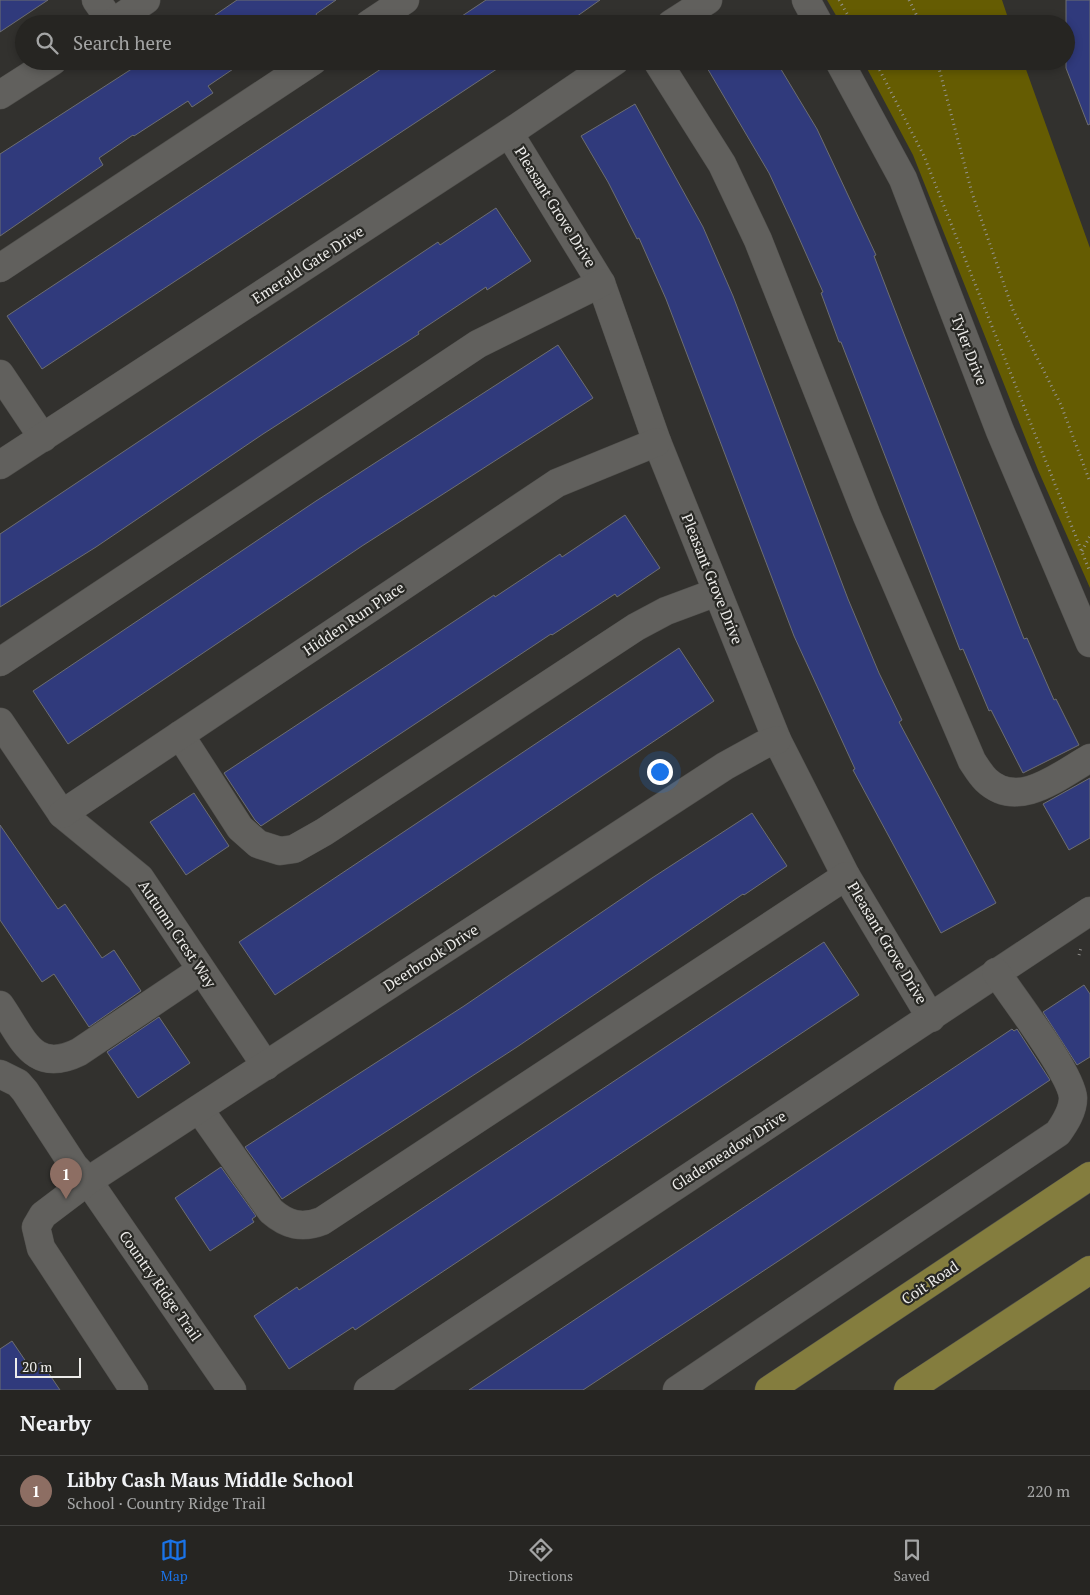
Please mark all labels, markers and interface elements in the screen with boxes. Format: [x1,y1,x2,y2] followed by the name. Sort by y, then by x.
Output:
[15,15,1075,70] search box
[33,29,61,57] icon: search
[73,30,172,55] text: Search here
[510,142,601,271] street label: Pleasant Grove Drive
[248,221,367,308] street label: Emerald Gate Drive
[947,311,993,388] street label: Tyler Drive
[678,510,748,647] street label: Pleasant Grove Drive
[299,577,408,660] street label: Hidden Run Place
[647,759,673,785] your location
[134,876,221,991] street label: Autumn Crest Way
[843,878,932,1007] street label: Pleasant Grove Drive
[379,919,482,995] street label: Deerbrook Drive
[667,1106,790,1195] street label: Glademeadow Drive
[50,1158,82,1199] pin: 1
[115,1226,206,1345] street label: Country Ridge Trail
[897,1256,962,1309] street label: Coit Road
[15,1355,81,1378] scale bar
[22,1357,52,1376] text: 20 m
[20,1409,91,1437] text: Nearby
[67,1467,353,1492] text: Libby Cash Maus Middle School
[31,1480,41,1502] text: 1
[1027,1480,1070,1502] text: 220 m
[67,1492,266,1514] text: School · Country Ridge Trail
[160,1536,188,1585] tab: Map
[509,1536,573,1585] tab: Directions
[894,1536,930,1585] tab: Saved

